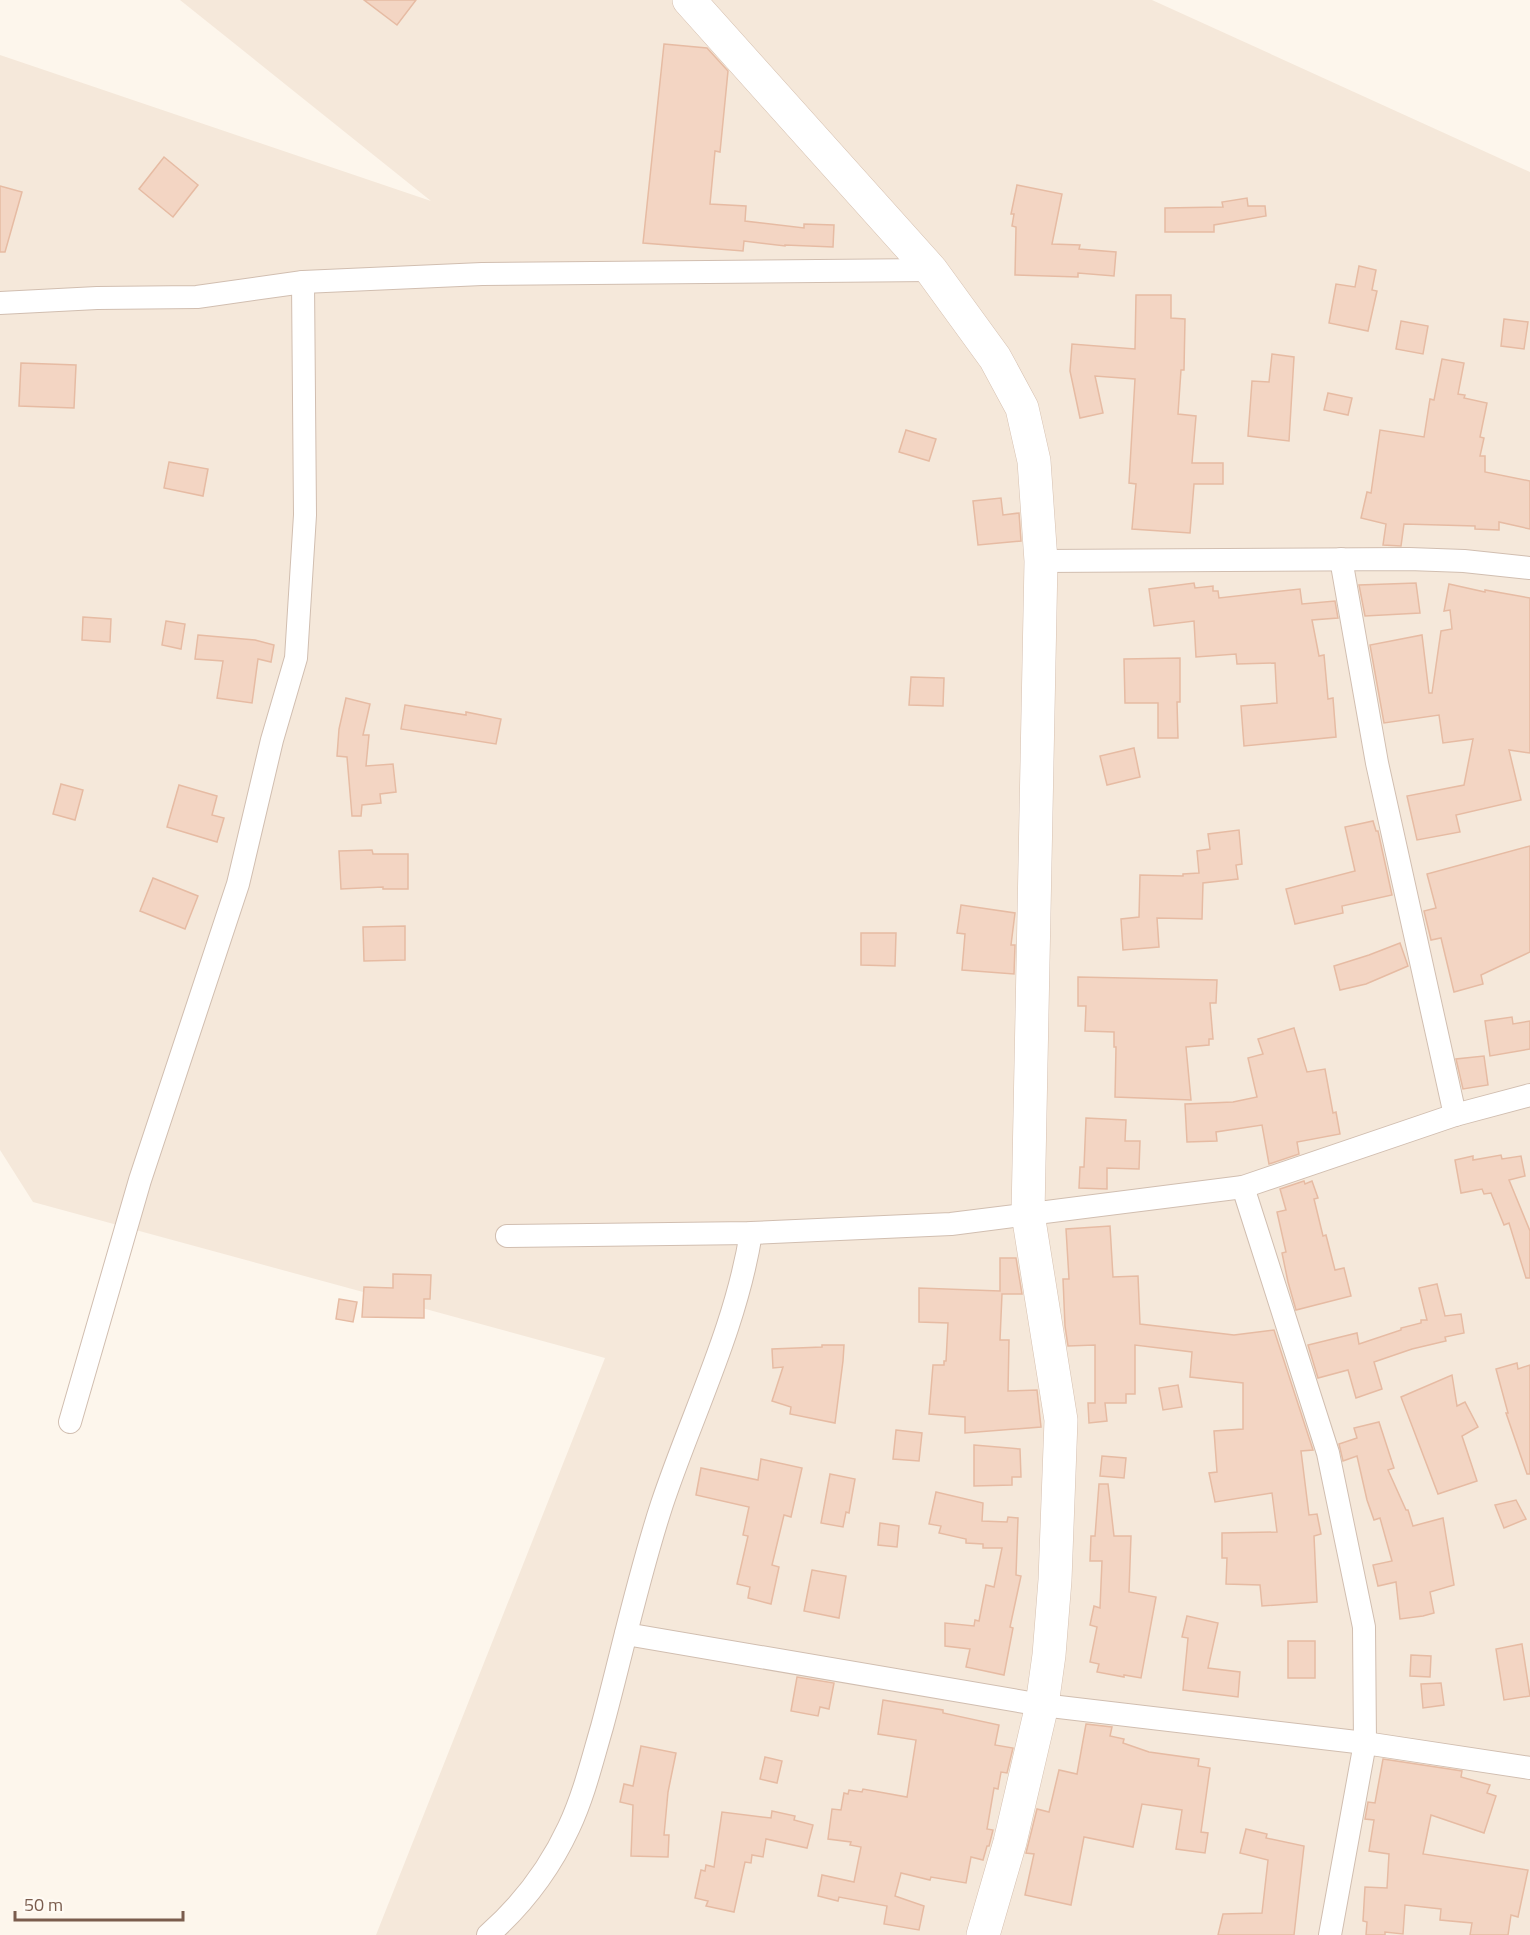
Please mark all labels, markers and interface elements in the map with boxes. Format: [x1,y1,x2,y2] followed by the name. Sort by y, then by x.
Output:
[15,1884,183,1922] scale bar
[24,1891,63,1918] text: 50 m

